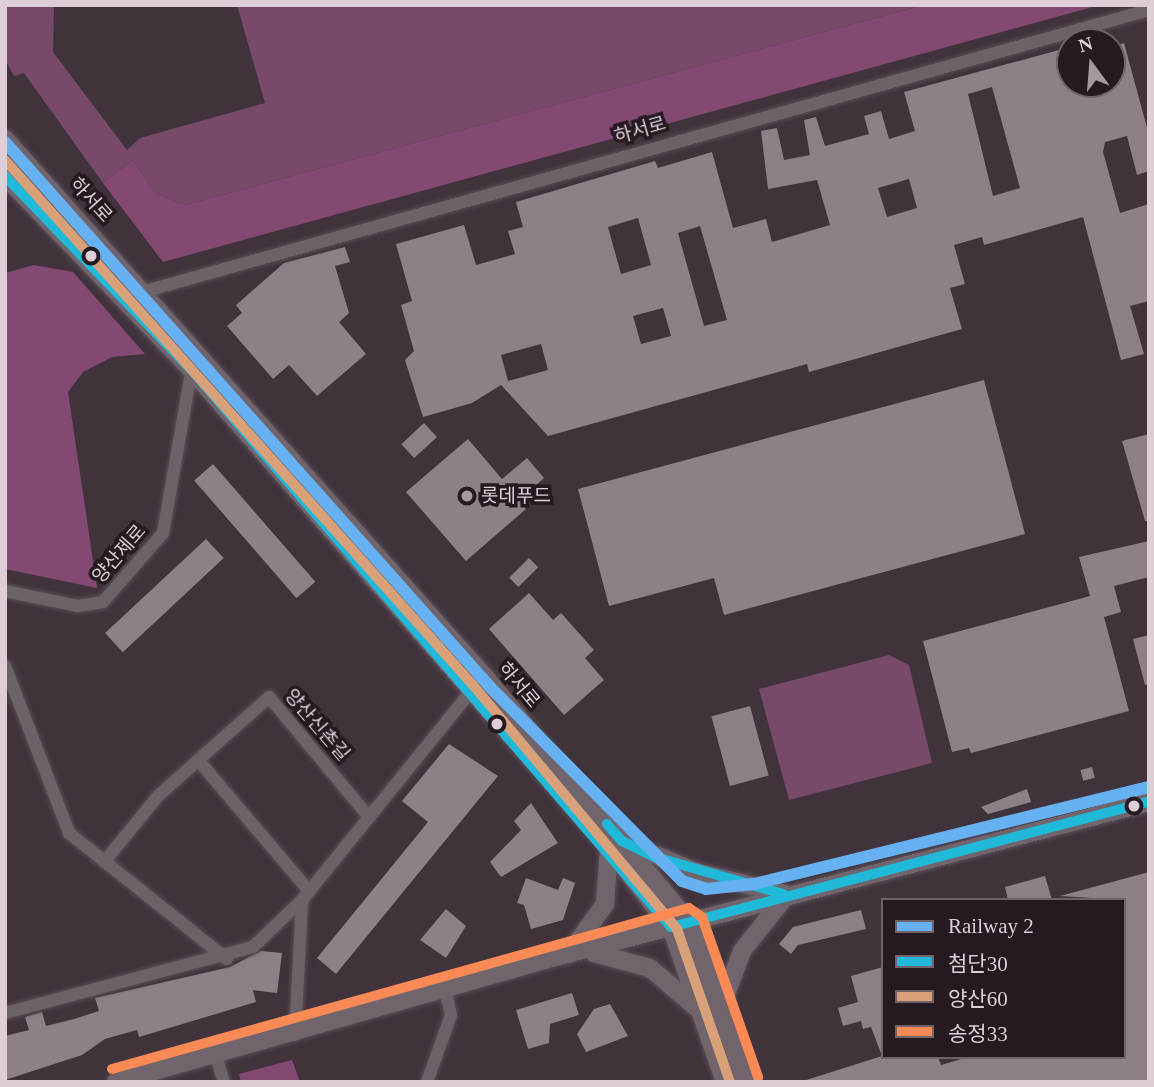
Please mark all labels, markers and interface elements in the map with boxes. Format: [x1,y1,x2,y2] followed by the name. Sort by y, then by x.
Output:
[1056,28,1126,98] north arrow
[1076,32,1095,56] text: N
[612,112,668,148] street label: 하서로
[65,173,117,227] street label: 하서로
[84,249,98,263] unlabelled marker
[481,485,551,507] place label: 롯데푸드
[459,488,475,504] marker: 롯데푸드
[87,520,151,588] street label: 양산제로
[493,658,545,712] street label: 하서로
[280,685,354,765] street label: 양산신촌길
[490,717,504,731] unlabelled marker
[1127,799,1141,813] unlabelled marker
[881,898,1126,1059] legend
[948,914,1034,938] text: Railway 2
[948,952,1008,976] text: 첨단30
[948,987,1008,1011] text: 양산60
[948,1022,1008,1046] text: 송정33

